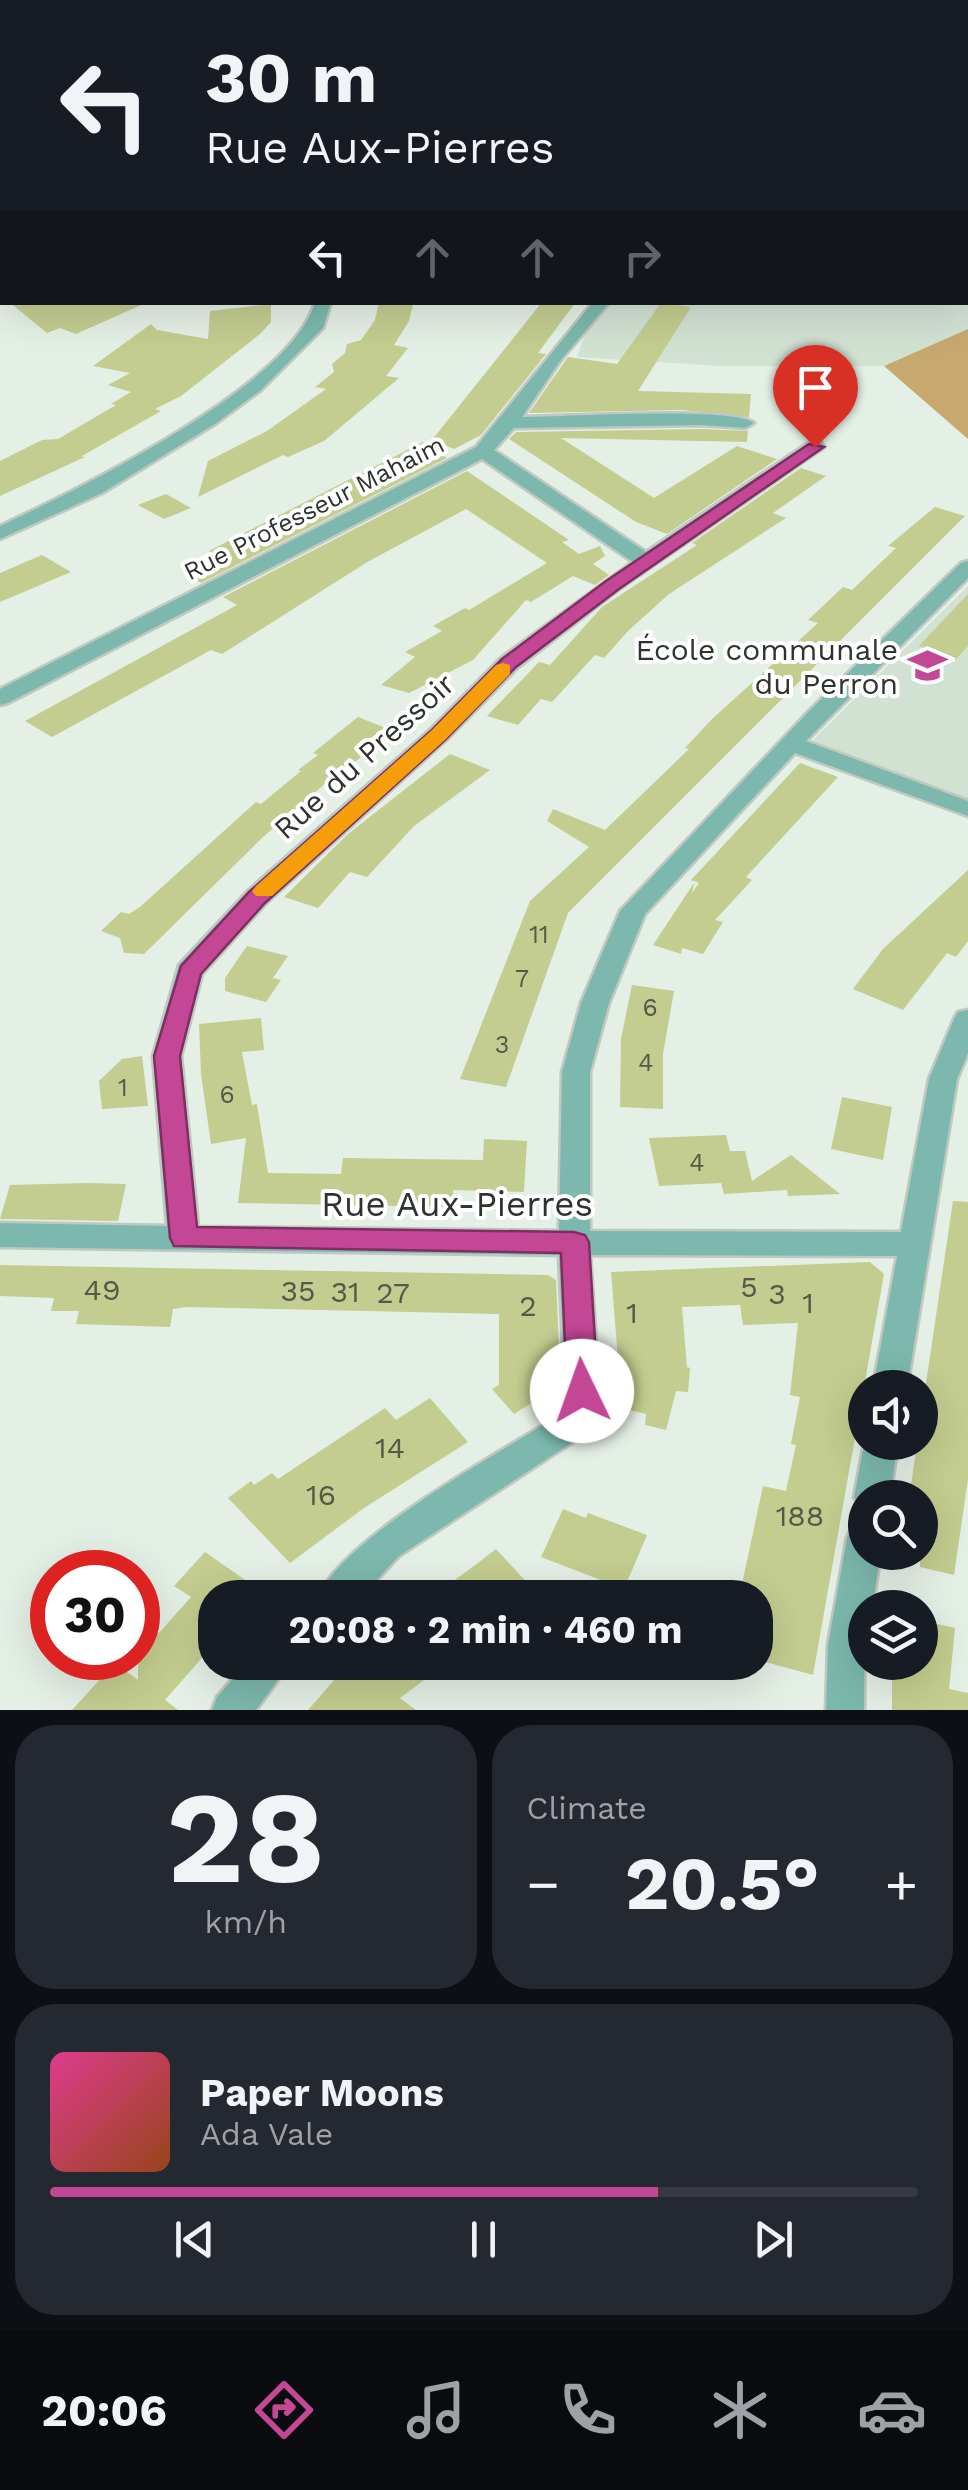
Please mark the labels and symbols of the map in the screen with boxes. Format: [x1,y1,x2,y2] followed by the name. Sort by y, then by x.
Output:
[773,345,858,448] pin
[179,430,449,586] street label: Rue Professeur Mahaim
[635,632,898,701] place label: École communale du Perron
[907,645,949,687] school or university icon: École communale du Perron
[267,666,461,846] street label: Rue du Pressoir
[529,920,549,949] house number: 11
[515,964,529,993] house number: 7
[642,993,658,1022] house number: 6
[495,1030,509,1059] house number: 3
[638,1048,654,1077] house number: 4
[118,1073,128,1102] house number: 1
[219,1080,235,1109] house number: 6
[689,1148,705,1177] house number: 4
[321,1183,593,1225] street label: Rue Aux-Pierres
[740,1269,758,1304] house number: 5
[84,1272,120,1307] house number: 49
[281,1273,315,1308] house number: 35
[330,1274,360,1309] house number: 31
[376,1275,410,1310] house number: 27
[768,1276,786,1311] house number: 3
[802,1285,814,1320] house number: 1
[519,1288,537,1323] house number: 2
[626,1295,638,1330] house number: 1
[530,1339,634,1443] position arrow
[375,1430,405,1465] house number: 14
[306,1477,336,1512] house number: 16
[776,1498,824,1533] house number: 188
[30,1550,160,1680] speed limit sign: 30

